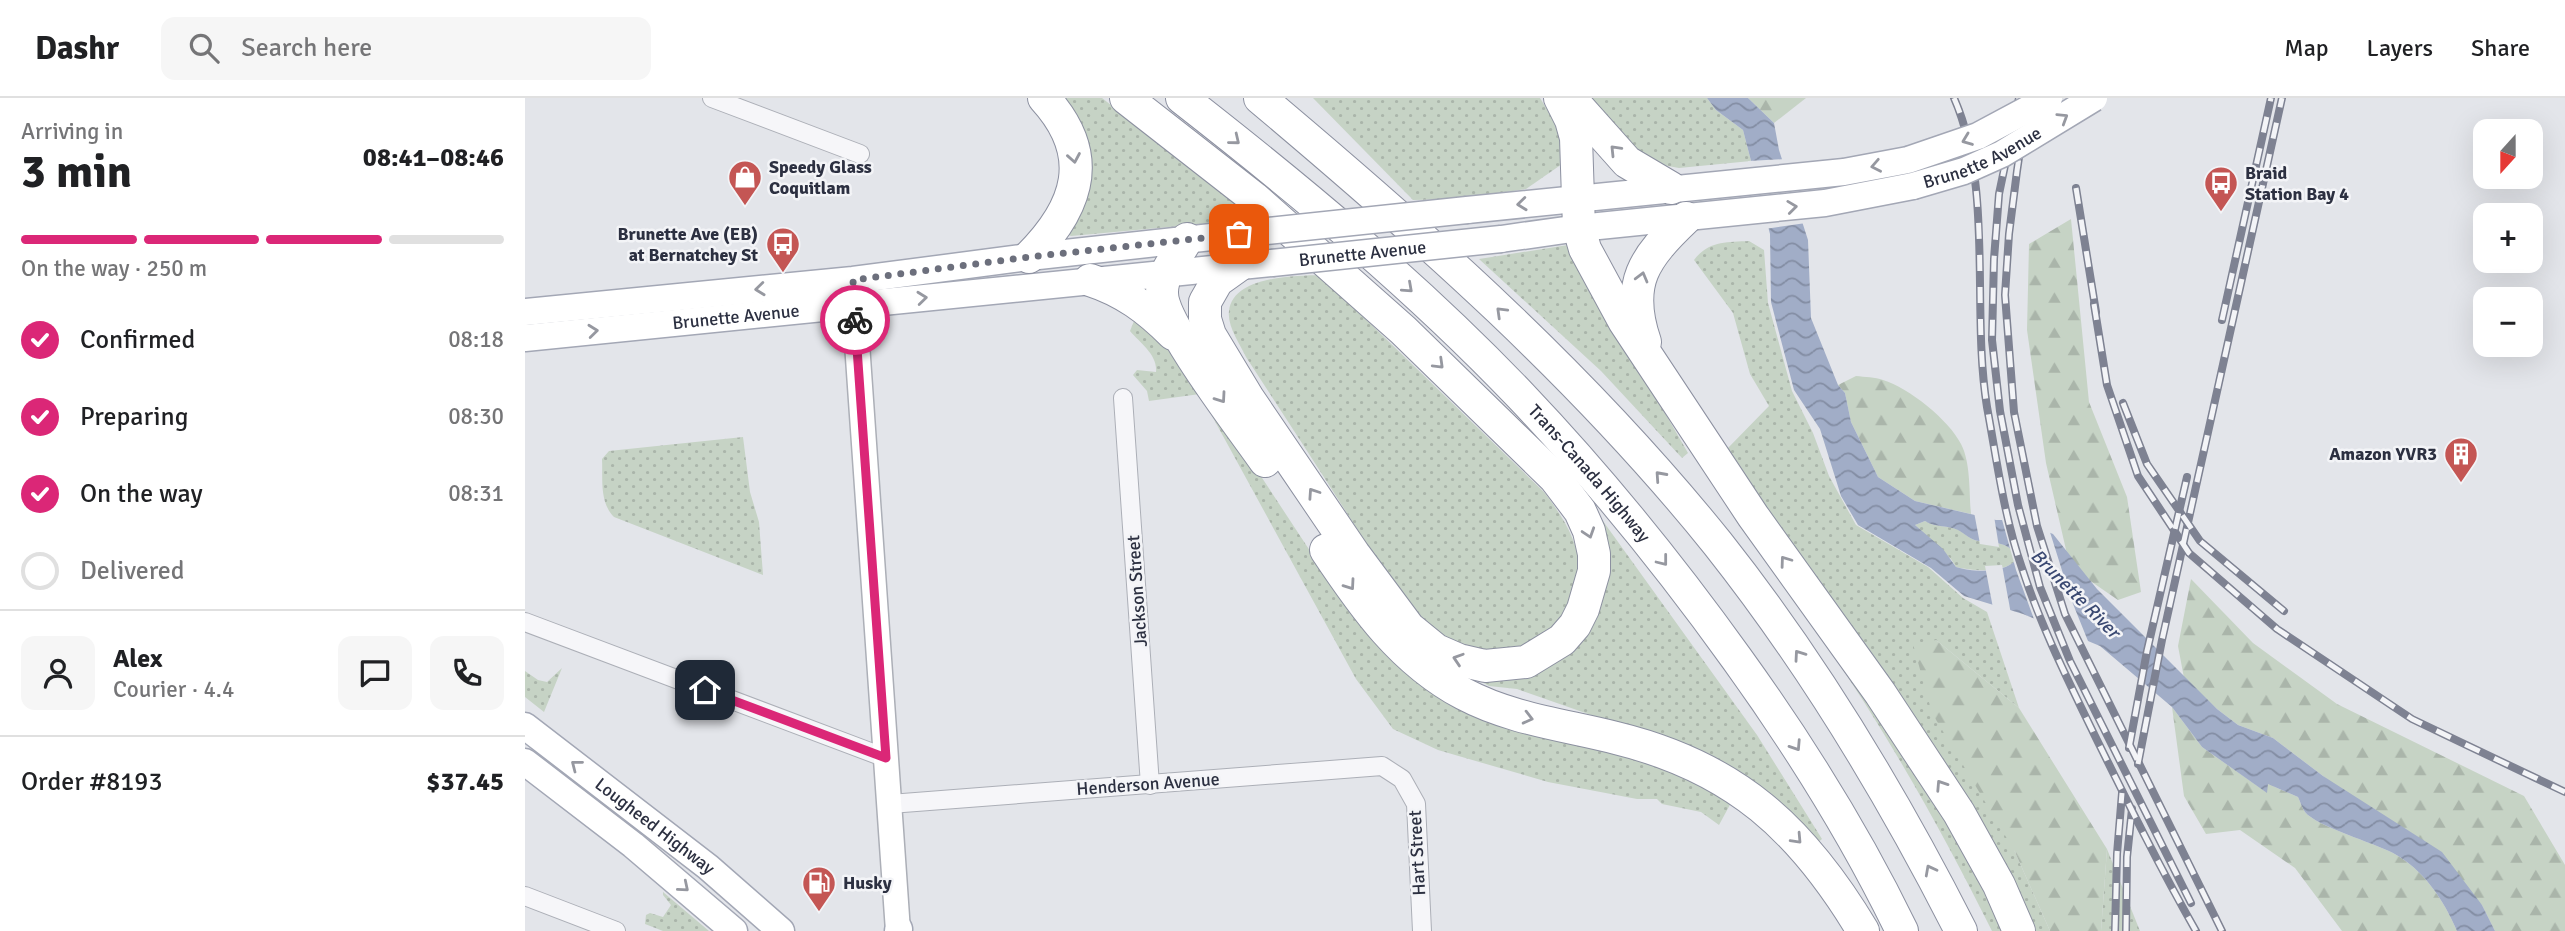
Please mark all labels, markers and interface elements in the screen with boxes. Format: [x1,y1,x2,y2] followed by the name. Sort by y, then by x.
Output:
[161,17,651,80] search box
[35,28,119,69] text: Dashr
[185,29,223,67] icon: search
[241,32,372,64] text: Search here
[2284,33,2329,63] text: Map
[2367,33,2433,63] text: Layers
[2471,33,2530,63] text: Share
[2056,113,2069,126] one-way arrow
[21,117,123,146] text: Arriving in
[2473,119,2543,189] north arrow
[2473,119,2543,357] map controls
[1921,122,2045,193] street label: Brunette Avenue
[1227,132,1240,145] one-way arrow
[1961,132,1973,146] one-way arrow
[363,142,504,174] text: 08:41–08:46
[21,144,132,200] text: 3 min
[1610,145,1623,158] one-way arrow
[1066,152,1081,164] one-way arrow
[769,156,872,199] place label: Speedy Glass Coquitlam
[726,158,764,207] shop icon: Speedy Glass Coquitlam
[1870,158,1882,173] one-way arrow
[2245,162,2349,205] place label: Braid Station Bay 4
[2202,164,2240,213] bus stop icon: Braid Station Bay 4
[1516,196,1527,211] one-way arrow
[1786,199,1798,214] one-way arrow
[2473,203,2543,273] button: +
[1209,204,1269,264] pin
[1220,215,1258,253] icon: bag
[618,223,758,266] place label: Brunette Ave (EB) at Bernatchey St
[764,225,802,274] bus stop icon: Brunette Ave (EB) at Bernatchey St
[1298,236,1427,271] street label: Brunette Avenue
[21,254,207,283] text: On the way · 250 m
[1634,271,1648,283] one-way arrow
[1400,279,1413,292] one-way arrow
[755,282,766,297] one-way arrow
[820,285,890,355] courier
[2473,287,2543,357] button: −
[916,290,928,305] one-way arrow
[671,299,801,334] street label: Brunette Avenue
[836,301,874,339] icon: bike
[1497,308,1510,321] one-way arrow
[21,321,59,359] icon: check
[80,324,195,356] text: Confirmed
[588,324,599,339] one-way arrow
[448,325,504,354] text: 08:18
[1431,356,1444,369] one-way arrow
[1213,390,1225,403] one-way arrow
[21,398,59,436] icon: check
[1524,400,1655,547] street label: Trans-Canada Highway
[80,401,188,433] text: Preparing
[448,402,504,431] text: 08:30
[2442,435,2480,484] building icon: Amazon YVR3
[2329,443,2437,465] place label: Amazon YVR3
[1655,471,1668,484] one-way arrow
[21,475,59,513] icon: check
[80,478,203,510] text: On the way
[448,479,504,508] text: 08:31
[1309,488,1321,501] one-way arrow
[1580,527,1595,539] one-way arrow
[1122,534,1152,648] street label: Jackson Street
[2026,544,2127,646] water label: Brunette River
[1655,553,1668,566] one-way arrow
[80,555,185,587] text: Delivered
[1781,556,1793,569] one-way arrow
[1342,577,1354,590] one-way arrow
[21,636,95,710] button: person
[338,636,412,710] button: chat
[430,636,504,710] button: phone
[113,643,163,675] text: Alex
[1795,650,1807,663] one-way arrow
[1453,652,1465,667] one-way arrow
[675,660,735,720] pin
[686,671,724,709] icon: home
[113,675,234,704] text: Courier · 4.4
[1522,710,1534,724] one-way arrow
[1788,738,1800,751] one-way arrow
[572,761,584,774] one-way arrow
[21,766,162,798] text: Order #8193
[426,766,504,798] text: $37.45
[1076,768,1220,800] street label: Henderson Avenue
[591,773,720,879] street label: Lougheed Highway
[1937,780,1949,793] one-way arrow
[1404,810,1430,896] street label: Hart Street
[1789,831,1802,844] one-way arrow
[800,864,838,913] fuel station icon: Husky
[1925,865,1938,877] one-way arrow
[843,872,892,894] place label: Husky
[676,879,689,891] one-way arrow

